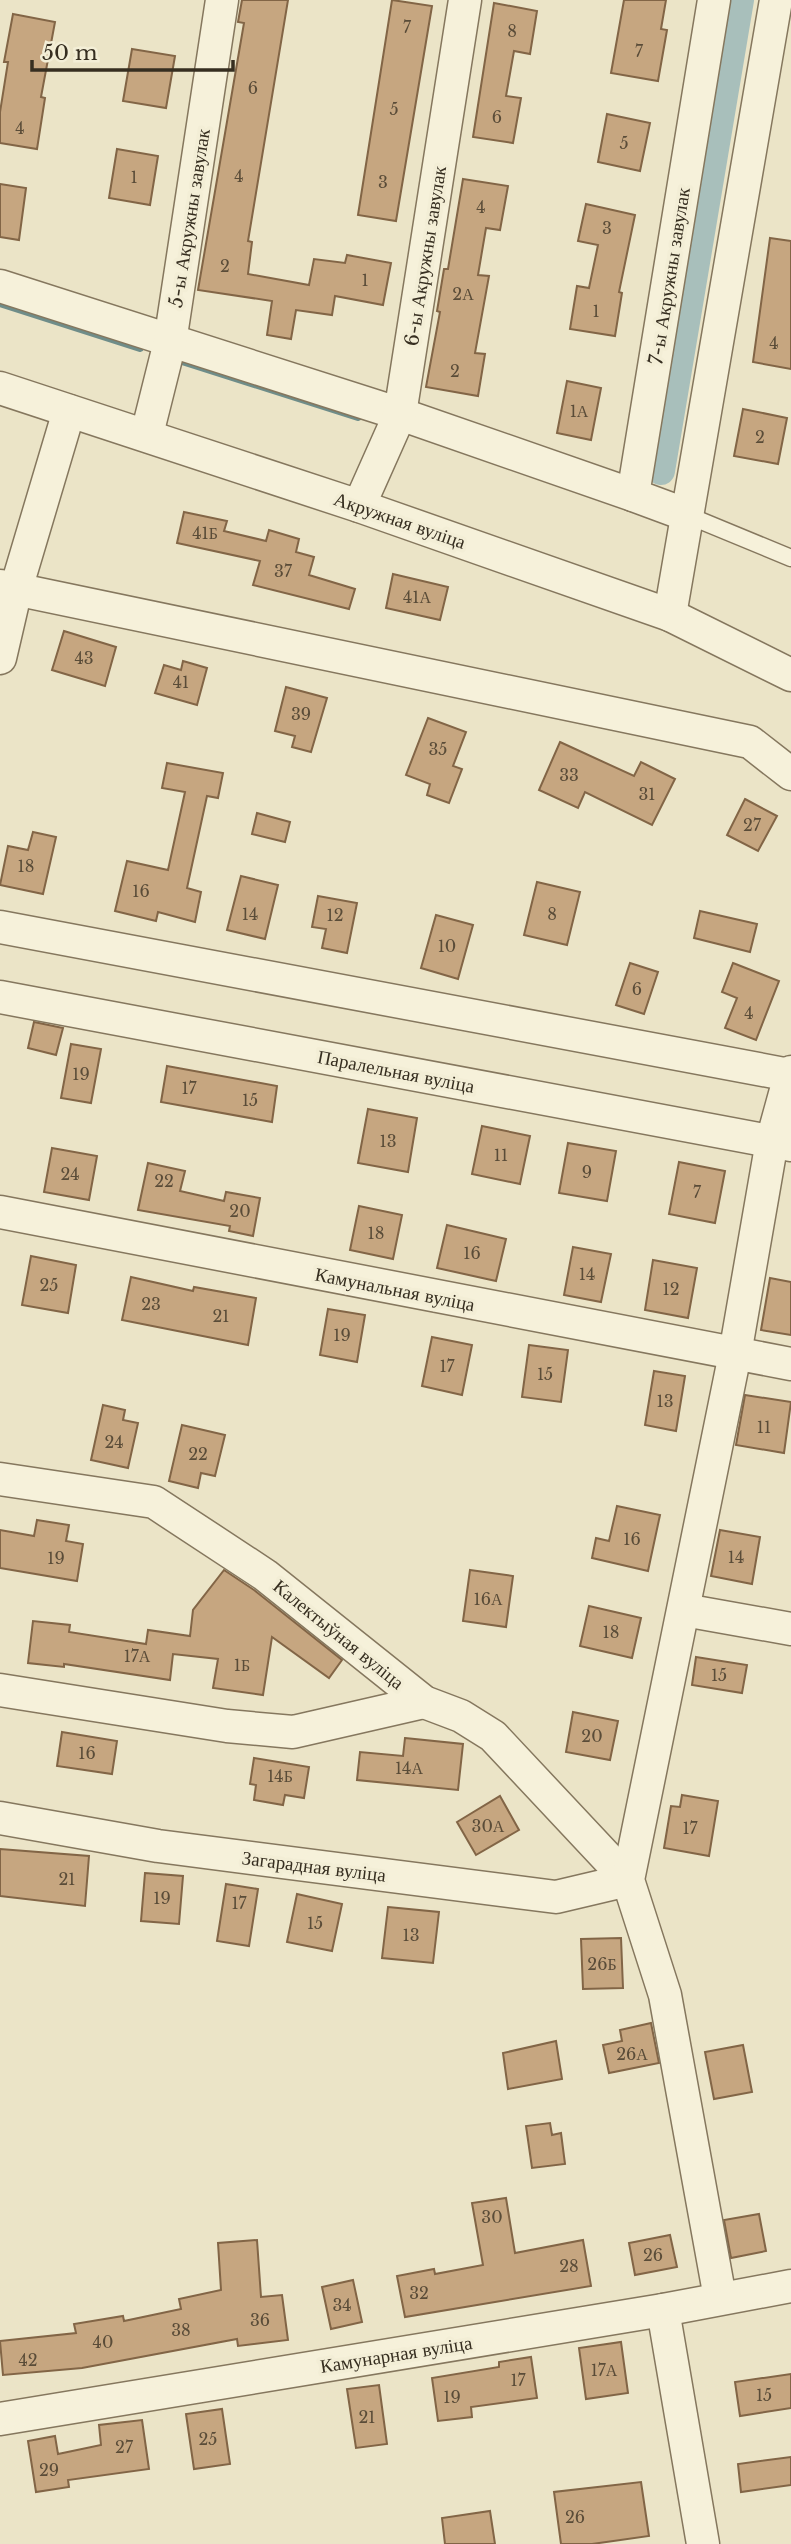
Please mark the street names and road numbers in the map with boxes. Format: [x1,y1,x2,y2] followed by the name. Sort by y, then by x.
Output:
[164,126,215,309] street label: 5-ы Акружны завулак
[400,164,451,348] street label: 6-ы Акружны завулак
[644,185,695,366] street label: 7-ы Акружны завулак
[331,487,469,554] street label: Акружная вуліца
[315,1045,477,1098] street label: Паралельная вуліца
[313,1263,477,1316] street label: Камунальная вуліца
[269,1575,409,1695] street label: Калектыўная вуліца
[241,1846,388,1887] street label: Загарадная вуліца
[318,2331,474,2378] street label: Камунарная вуліца

